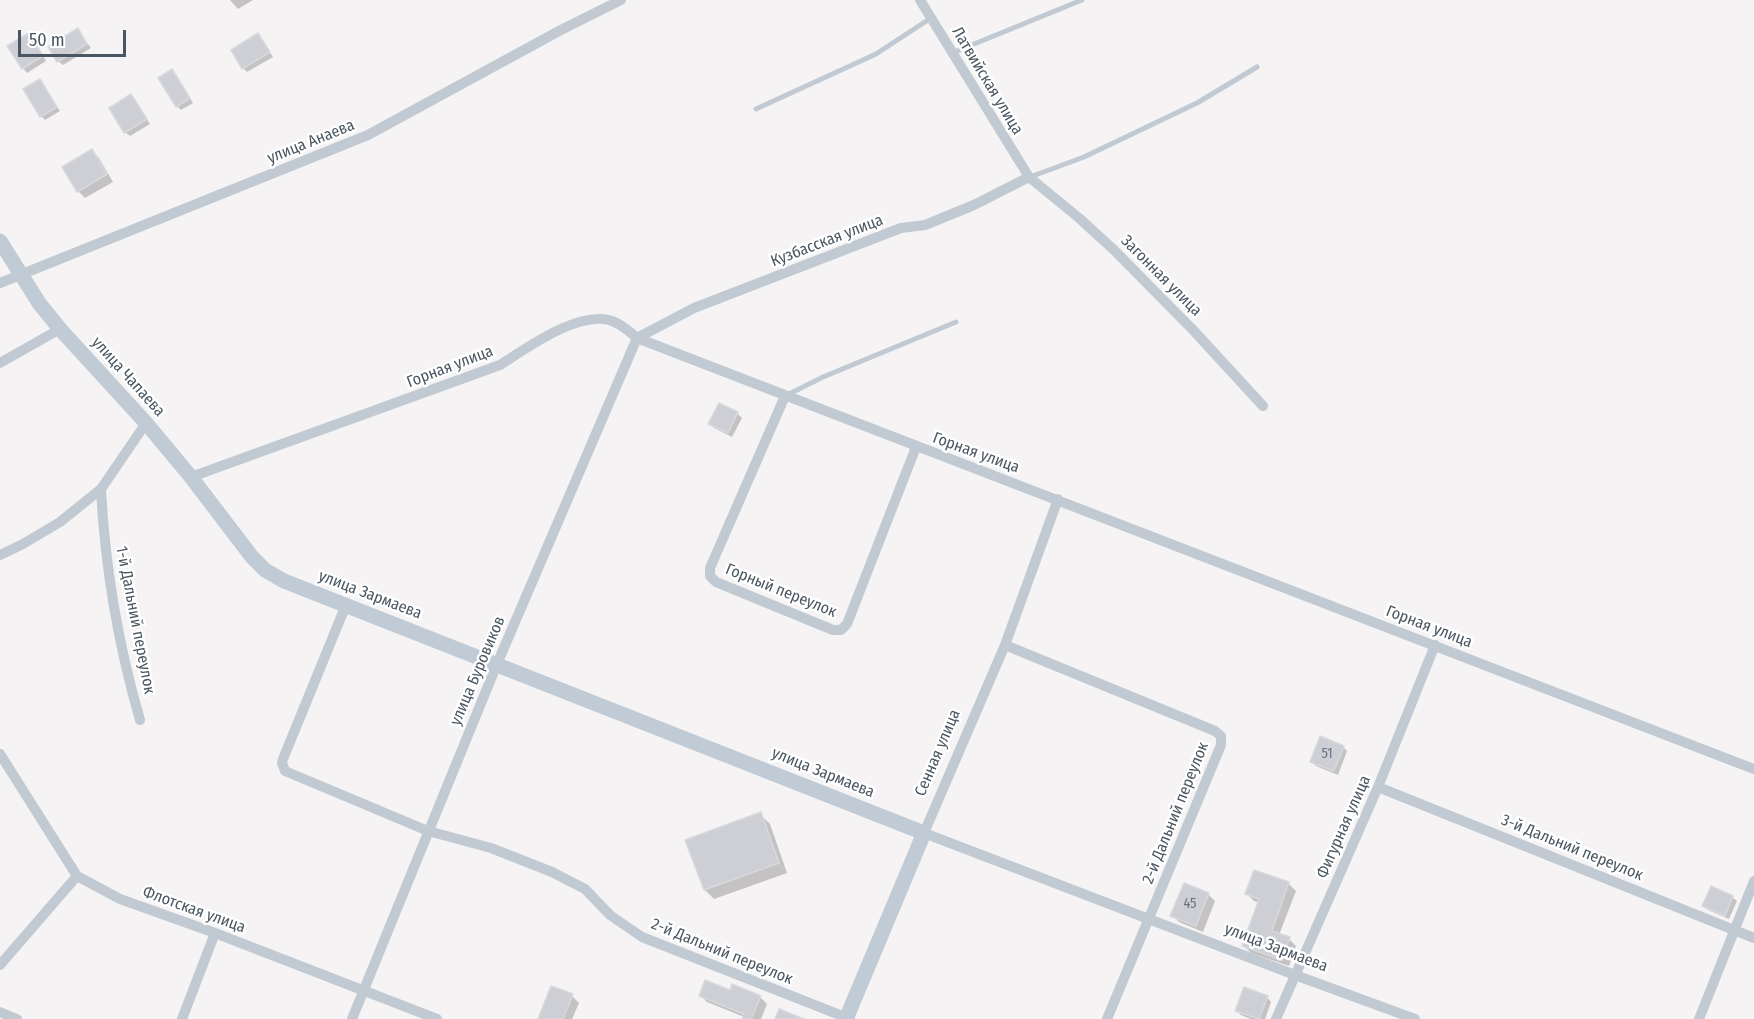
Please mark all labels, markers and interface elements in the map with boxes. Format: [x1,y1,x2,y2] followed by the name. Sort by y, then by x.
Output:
[21,18,129,56] scale bar
[947,24,1027,138] street label: Латвийская улица
[29,29,65,51] text: 50 m
[265,116,357,168] street label: улица Анаева
[768,211,886,271] street label: Кузбасская улица
[1117,232,1205,320] street label: Загонная улица
[87,333,169,421] street label: улица Чапаева
[404,342,496,392] street label: Горная улица
[930,428,1022,478] street label: Горная улица
[111,544,159,696] street label: 1-й Дальний переулок
[723,560,839,622] street label: Горный переулок
[316,567,424,623] street label: улица Зармаева
[1383,602,1475,652] street label: Горная улица
[446,614,510,728] street label: улица Буровиков
[911,707,965,799] street label: Сенная улица
[1139,739,1213,887] street label: 2-й Дальний переулок
[769,744,877,802] street label: улица Зармаева
[1321,746,1333,762] house number: 51
[1313,773,1375,881] street label: Фигурная улица
[1498,811,1646,885] street label: 3-й Дальний переулок
[140,883,248,937] street label: Флотская улица
[1183,896,1197,912] house number: 45
[648,915,796,989] street label: 2-й Дальний переулок
[1222,920,1330,976] street label: улица Зармаева

